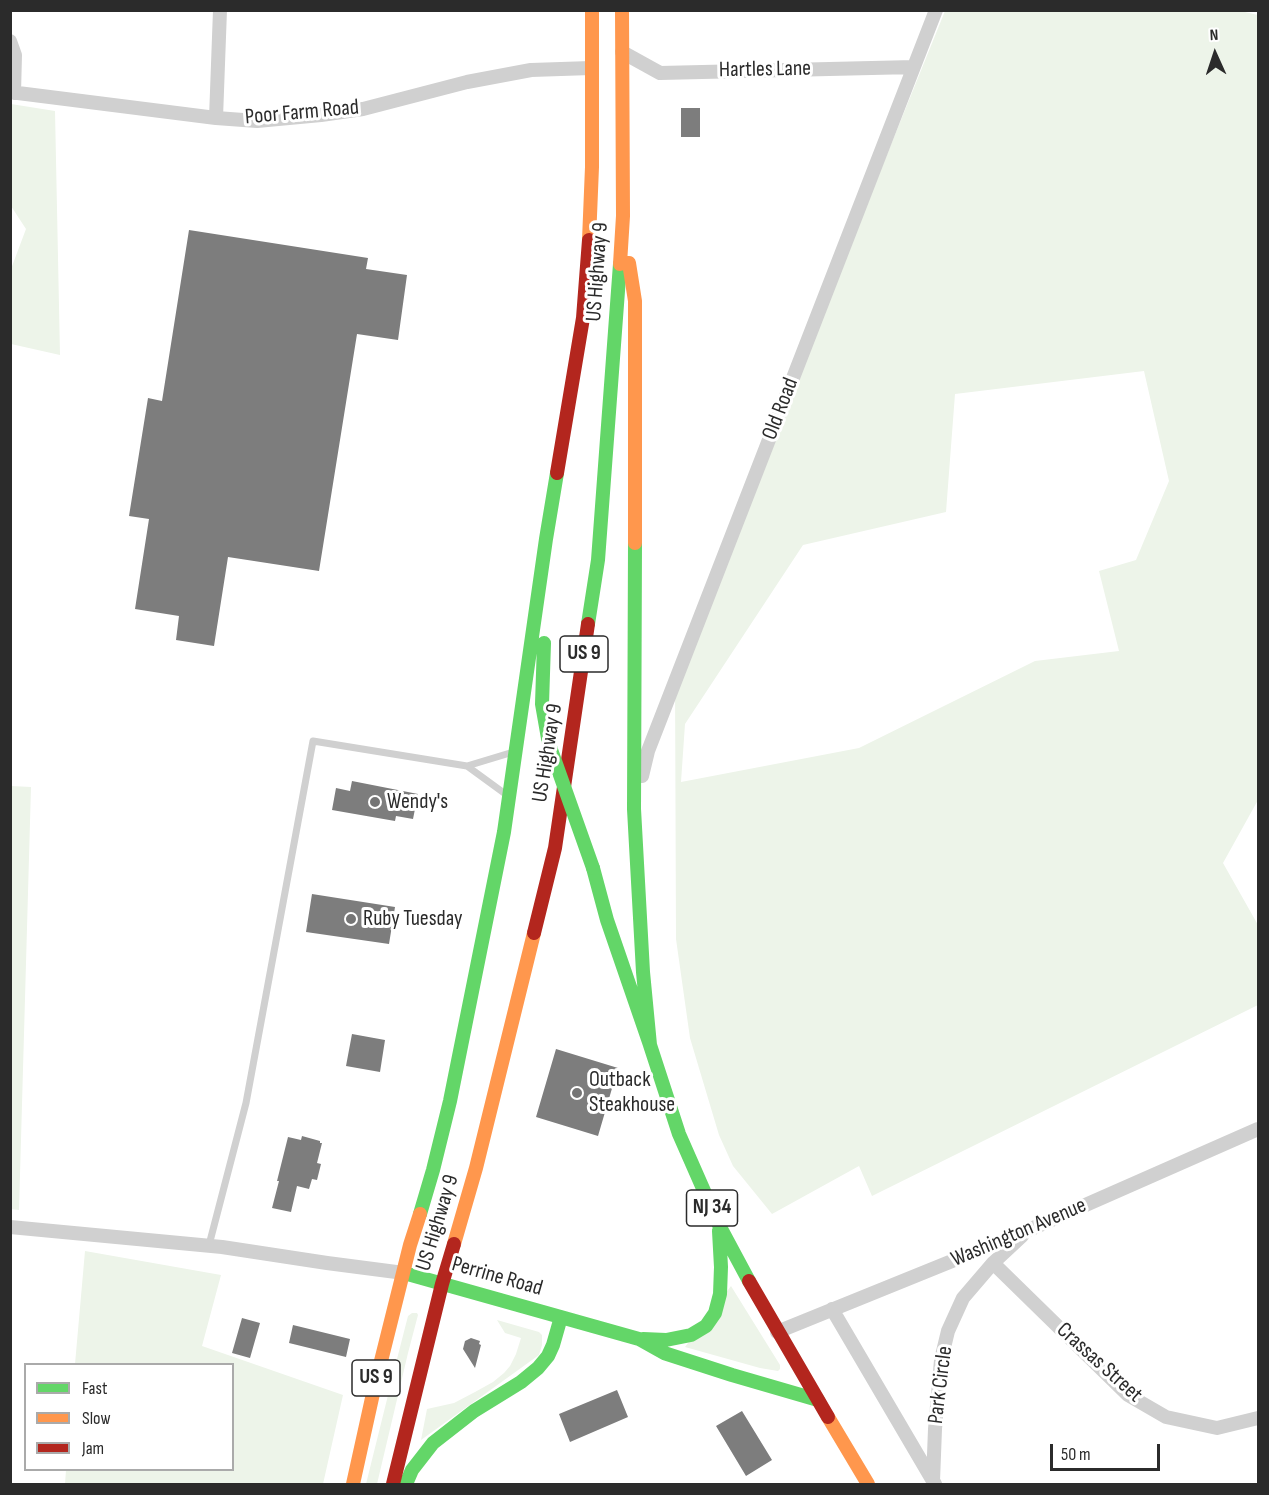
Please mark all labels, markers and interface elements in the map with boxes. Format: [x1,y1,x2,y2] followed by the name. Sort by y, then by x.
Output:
[1185,24,1245,84] north arrow
[1209,26,1219,45] text: N
[719,56,811,84] street label: Hartles Lane
[244,95,360,131] street label: Poor Farm Road
[581,222,615,322] street label: US Highway 9
[757,374,805,444] street label: Old Road
[560,636,608,672] road number: US 9
[527,702,569,804] street label: US Highway 9
[387,789,448,815] place label: Wendy's
[368,795,382,809] marker: Wendy's
[363,906,463,932] place label: Ruby Tuesday
[344,912,358,926] marker: Ruby Tuesday
[589,1067,675,1118] place label: Outback Steakhouse
[570,1086,584,1100] marker: Outback Steakhouse
[411,1172,465,1274] street label: US Highway 9
[686,1190,738,1226] road number: NJ 34
[948,1193,1090,1273] street label: Washington Avenue
[449,1251,545,1303] street label: Perrine Road
[1050,1317,1148,1409] street label: Crassas Street
[923,1345,959,1425] street label: Park Circle
[352,1360,400,1396] road number: US 9
[24,1363,234,1471] legend
[82,1378,107,1399] text: Fast
[82,1408,111,1429] text: Slow
[1053,1432,1162,1470] scale bar
[82,1438,104,1459] text: Jam
[1061,1444,1091,1465] text: 50 m

